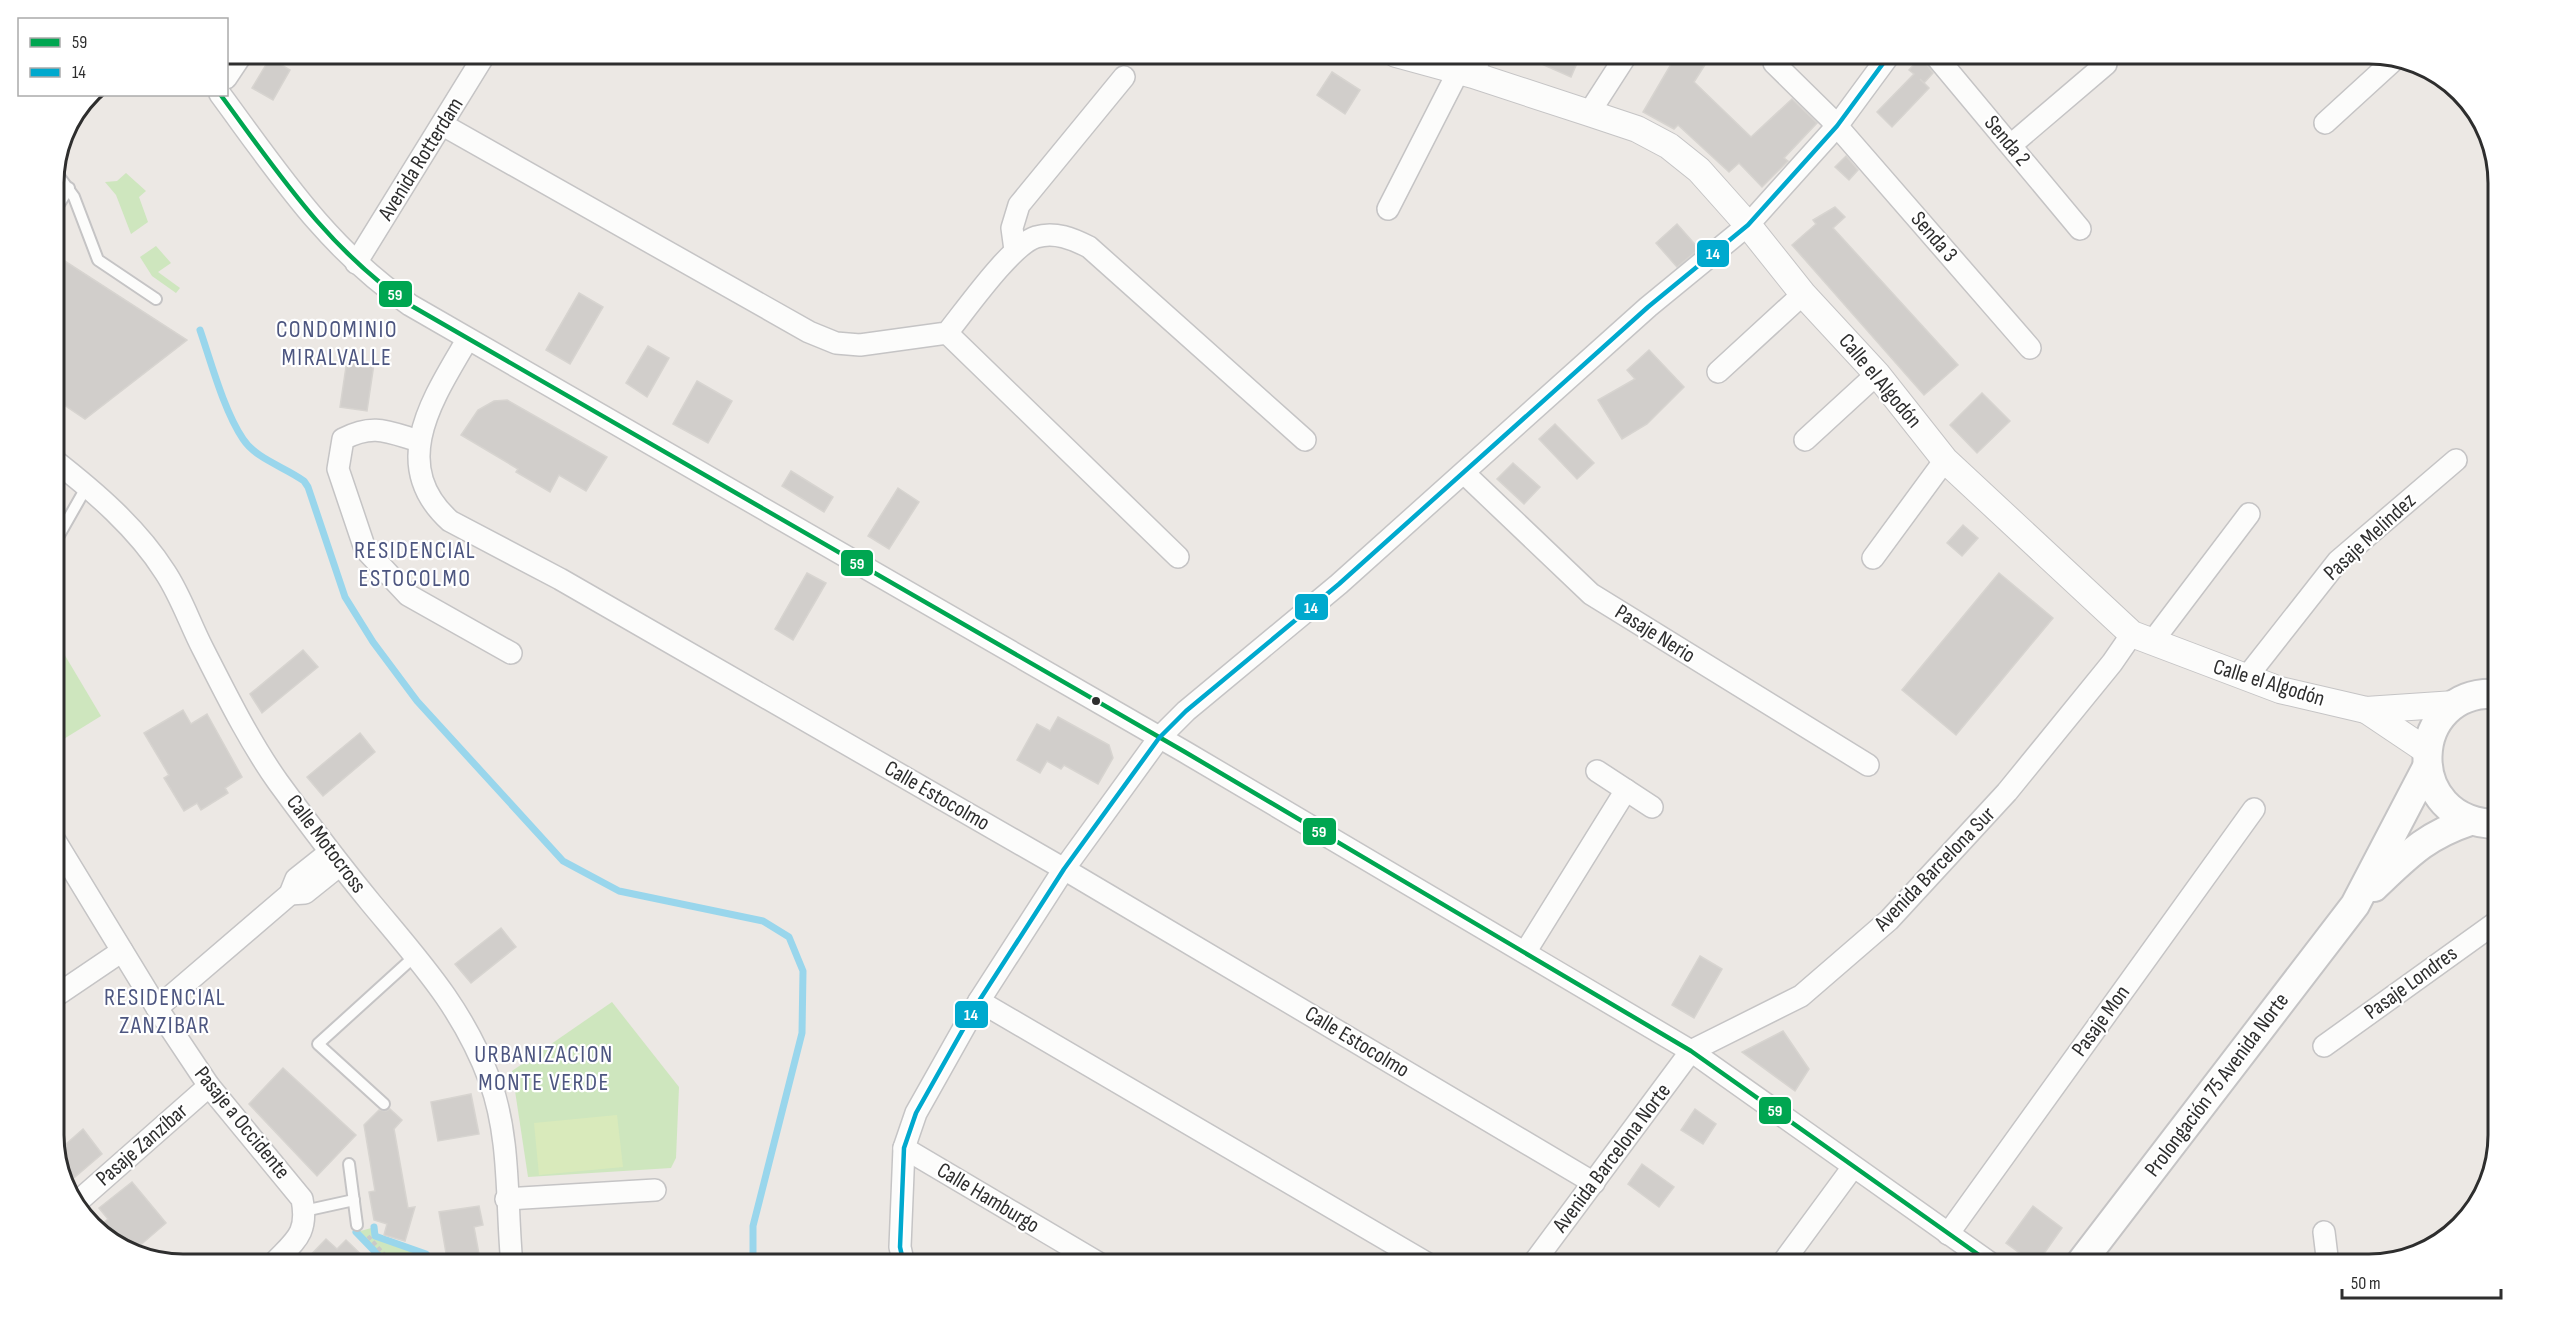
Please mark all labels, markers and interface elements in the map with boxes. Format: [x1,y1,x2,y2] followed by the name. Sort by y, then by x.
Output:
[18,18,228,96] legend
[72,32,87,53] text: 59
[72,62,86,83] text: 14
[372,93,469,226] street label: Avenida Rotterdam
[1978,110,2036,172] street label: Senda 2
[1905,206,1963,268] street label: Senda 3
[1696,239,1730,268] line badge: 14
[1706,245,1720,264] text: 14
[378,280,413,308] line badge: 59
[388,286,402,305] text: 59
[276,315,398,372] district label: CONDOMINIO MIRALVALLE
[1833,328,1927,434] street label: Calle el Algodón
[2318,488,2422,586] street label: Pasaje Melindez
[354,536,476,593] district label: RESIDENCIAL ESTOCOLMO
[840,549,874,577] line badge: 59
[850,555,864,574] text: 59
[1294,593,1329,621] line badge: 14
[1304,599,1318,618] text: 14
[1610,599,1700,669] street label: Pasaje Nerio
[2210,653,2328,713] street label: Calle el Algodón
[1090,695,1102,707] unlabelled marker
[880,755,994,837] street label: Calle Estocolmo
[280,789,372,899] street label: Calle Motocross
[1868,801,2001,937] street label: Avenida Barcelona Sur
[1302,817,1337,846] line badge: 59
[1312,823,1326,842] text: 59
[2359,940,2463,1026] street label: Pasaje Londres
[2066,980,2136,1062] street label: Pasaje Mon
[104,983,226,1040] district label: RESIDENCIAL ZANZIBAR
[2139,988,2295,1182] street label: Prolongación 75 Avenida Norte
[954,1000,989,1029] line badge: 14
[1300,1000,1414,1084] street label: Calle Estocolmo
[964,1006,978,1025] text: 14
[474,1040,614,1097] district label: URBANIZACION MONTE VERDE
[188,1061,296,1185] street label: Pasaje a Occidente
[1547,1078,1677,1239] street label: Avenida Barcelona Norte
[1758,1096,1792,1125] line badge: 59
[91,1098,193,1192] street label: Pasaje Zanzíbar
[1768,1102,1782,1121] text: 59
[932,1157,1044,1239] street label: Calle Hamburgo
[2342,1262,2501,1300] scale bar
[2351,1273,2381,1294] text: 50 m

